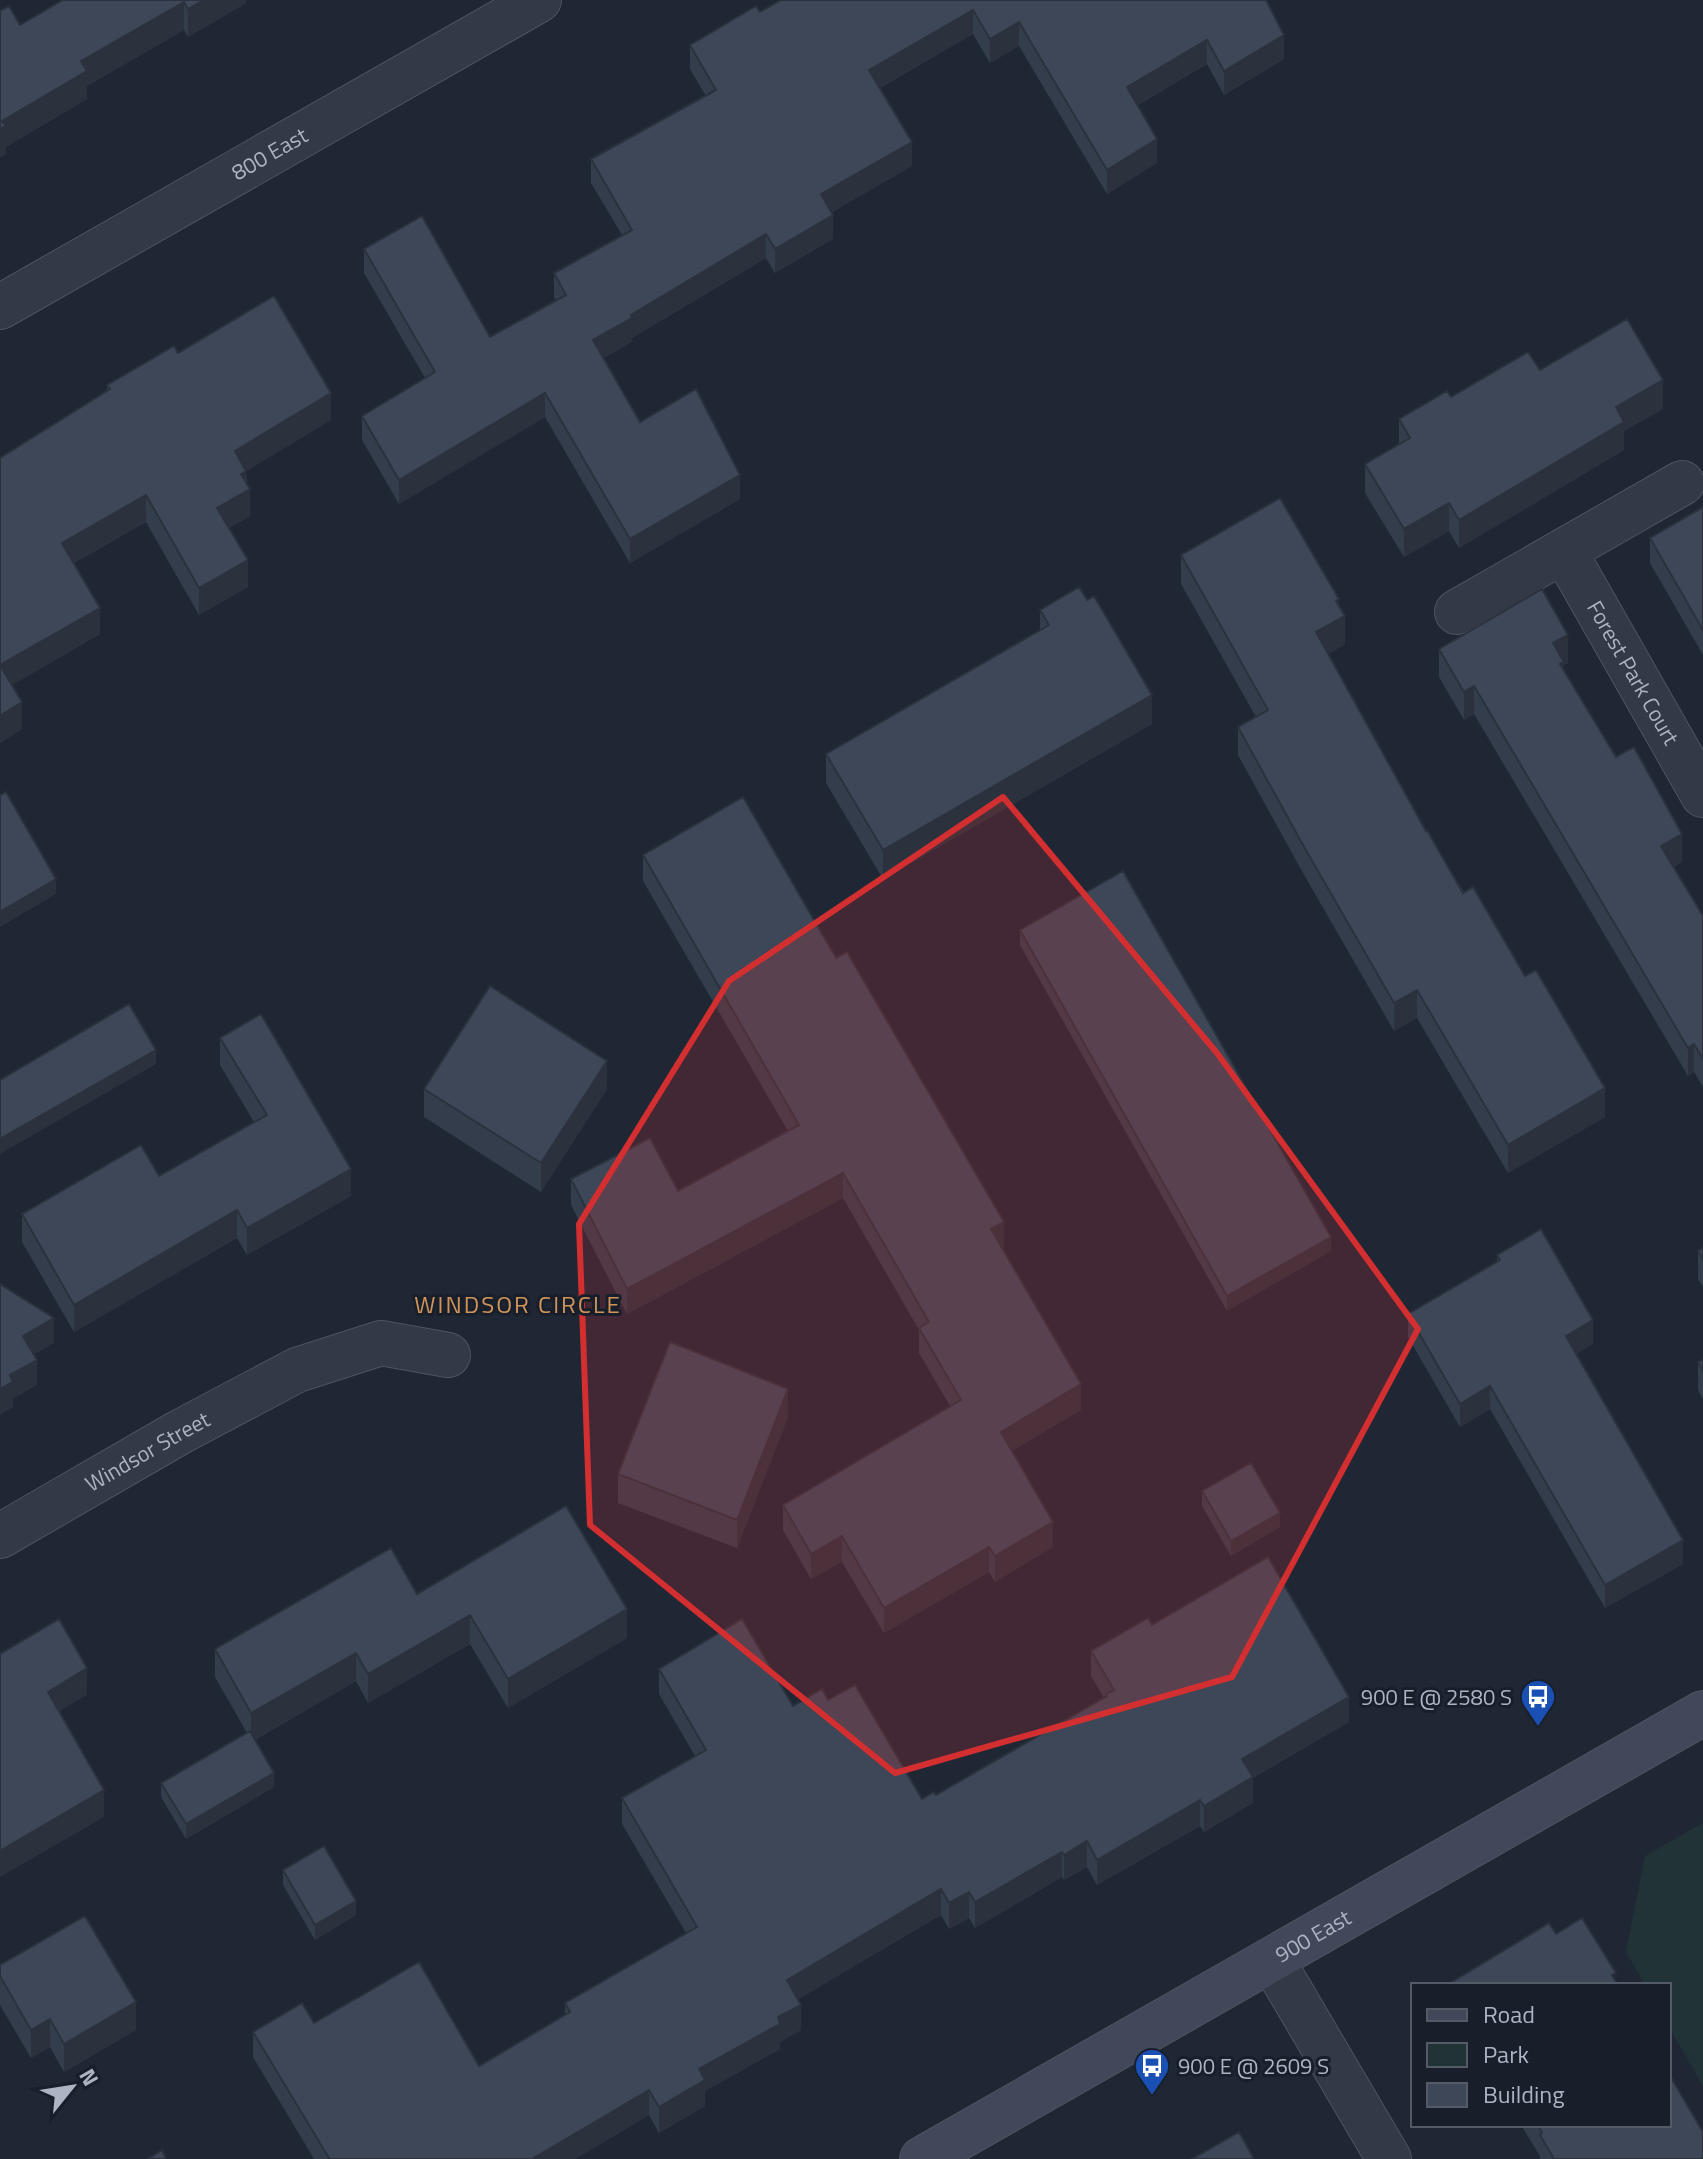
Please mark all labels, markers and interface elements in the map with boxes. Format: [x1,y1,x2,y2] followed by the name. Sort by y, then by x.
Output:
[225,118,314,189] street label: 800 East
[1579,594,1688,751] street label: Forest Park Court
[414,1286,622,1322] district label: WINDSOR CIRCLE
[79,1402,216,1500] street label: Windsor Street
[1519,1678,1557,1728] bus stop icon: 900 E @ 2580 S
[1361,1680,1512,1714] place label: 900 E @ 2580 S
[1268,1900,1357,1971] street label: 900 East
[1411,1983,1671,2127] legend
[1483,1996,1535,2032] text: Road
[1483,2036,1529,2072] text: Park
[32,2047,112,2127] north arrow
[1133,2047,1171,2097] bus stop icon: 900 E @ 2609 S
[1178,2049,1329,2083] place label: 900 E @ 2609 S
[71,2062,108,2092] text: N
[1483,2076,1565,2112] text: Building

